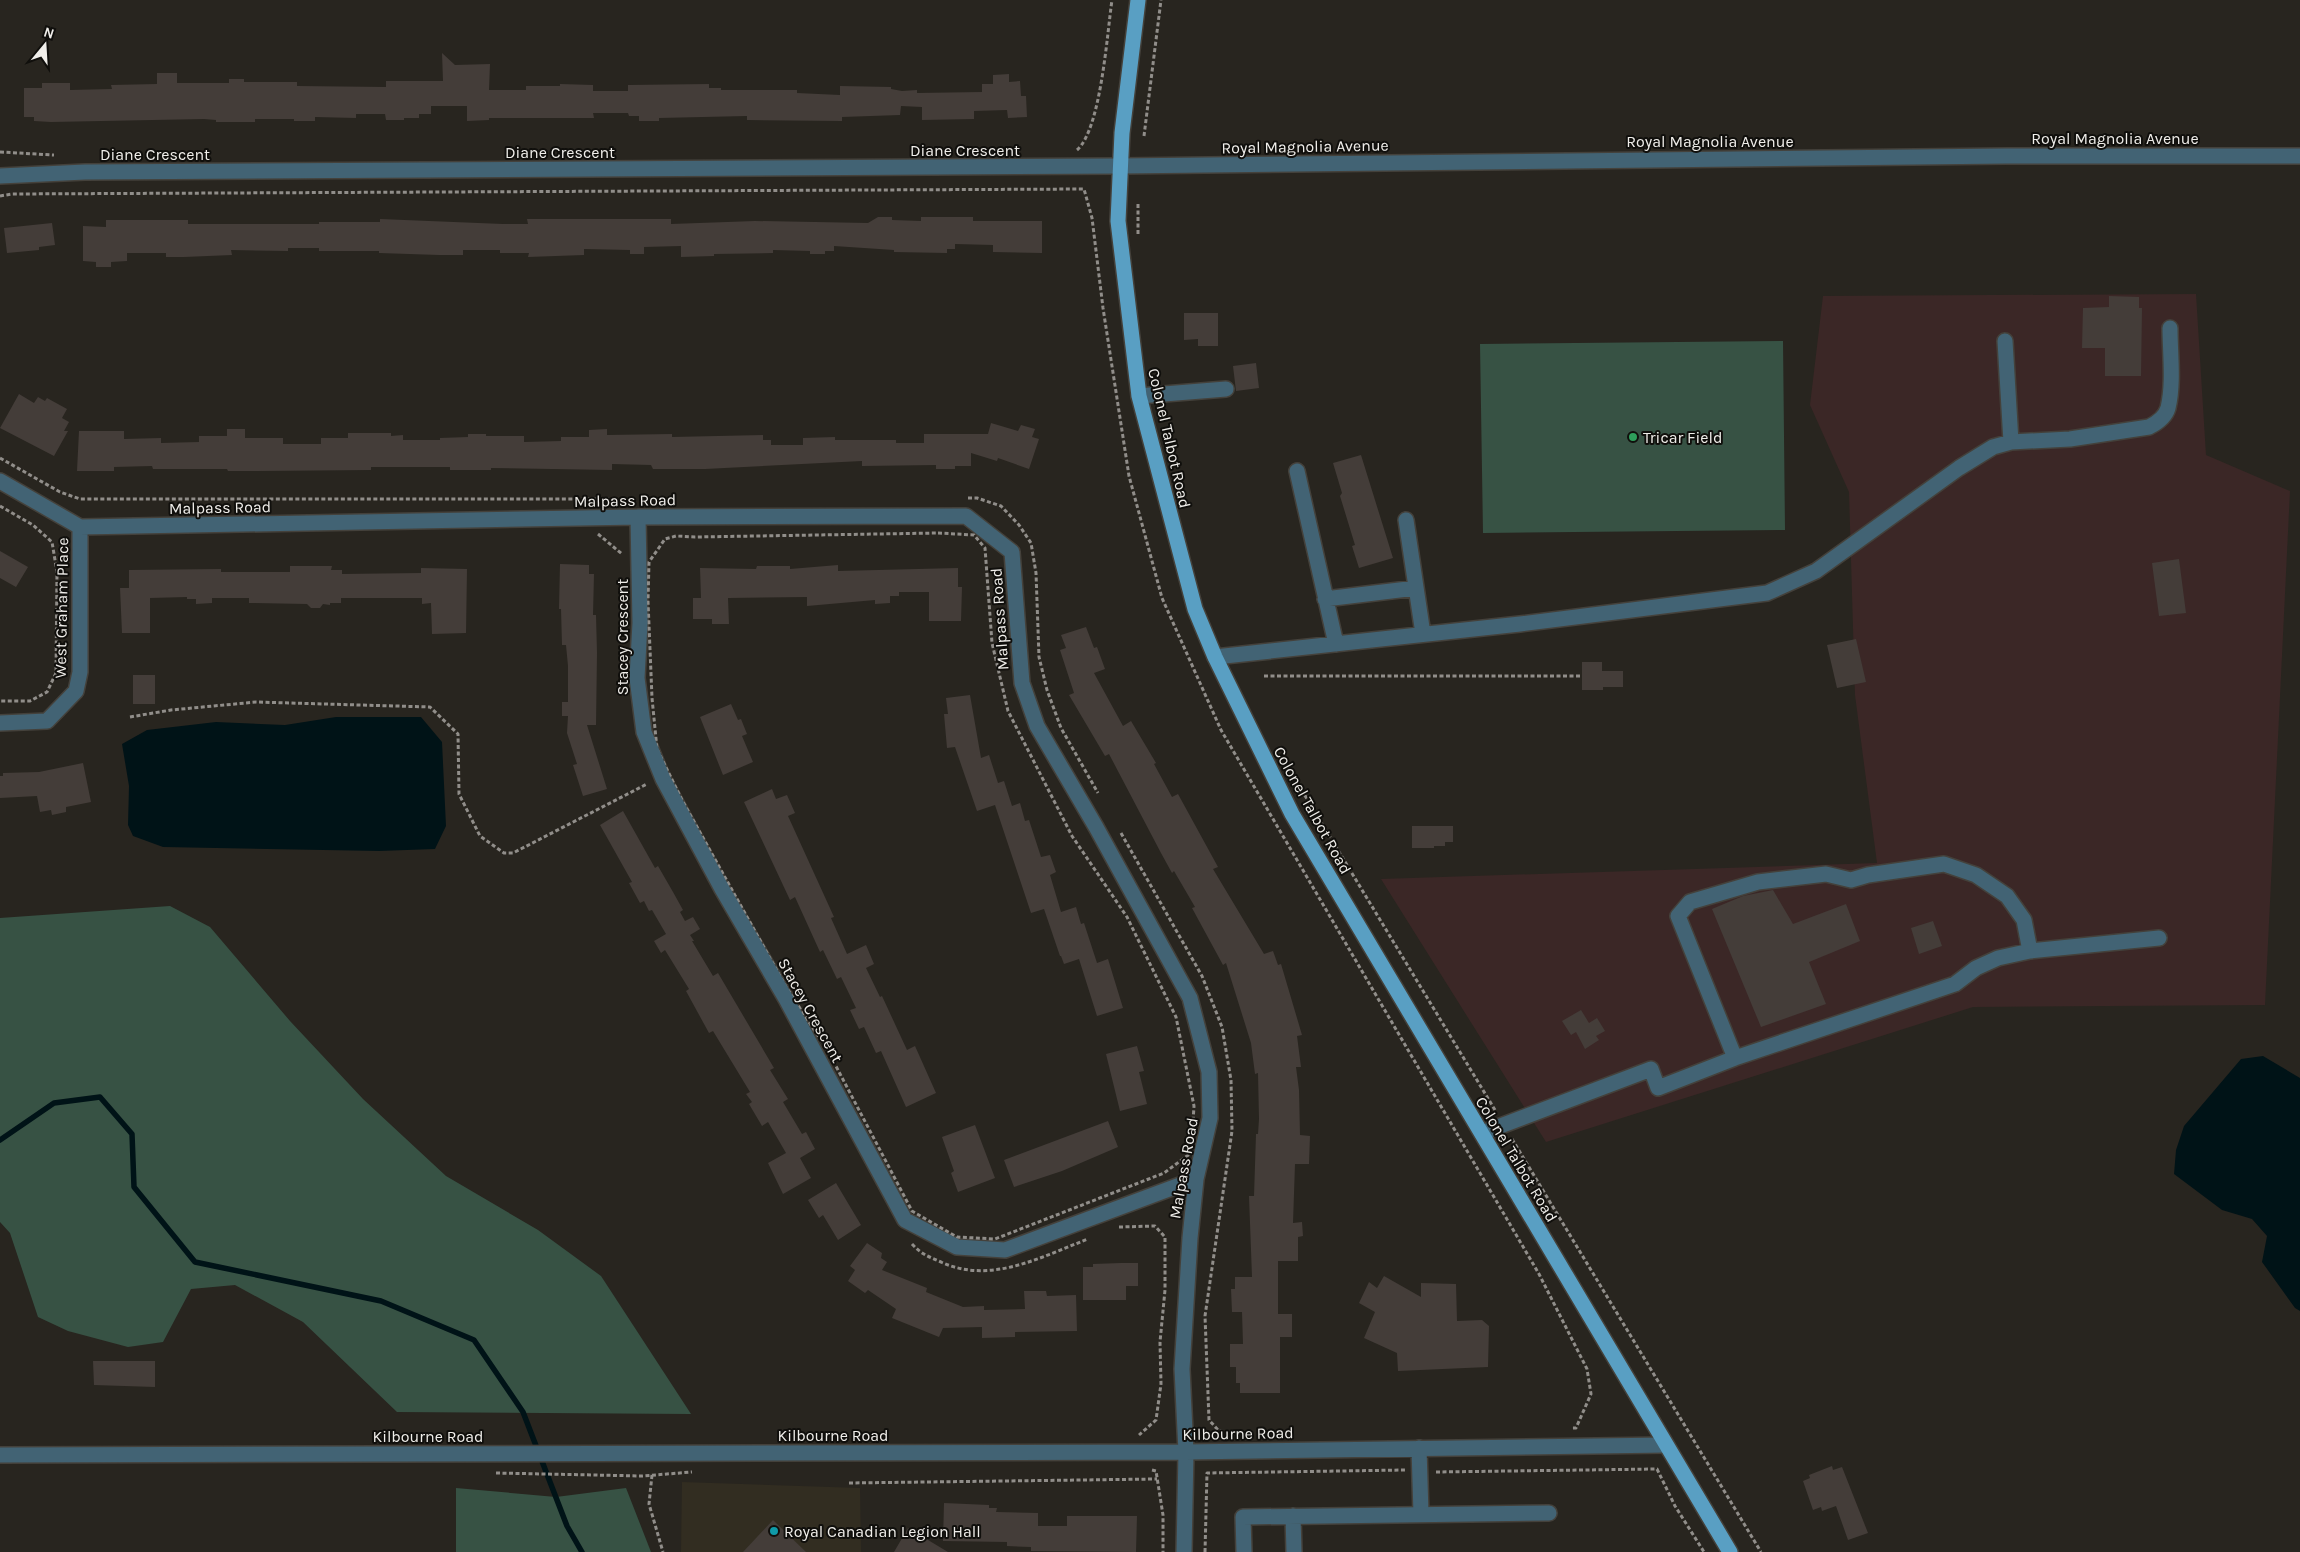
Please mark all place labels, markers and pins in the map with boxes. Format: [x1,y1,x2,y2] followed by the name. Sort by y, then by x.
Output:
[1643,428,1722,447] place label: Tricar Field
[1627,431,1639,443] marker: Tricar Field
[784,1522,981,1541] place label: Royal Canadian Legion Hall
[768,1525,780,1537] marker: Royal Canadian Legion Hall

